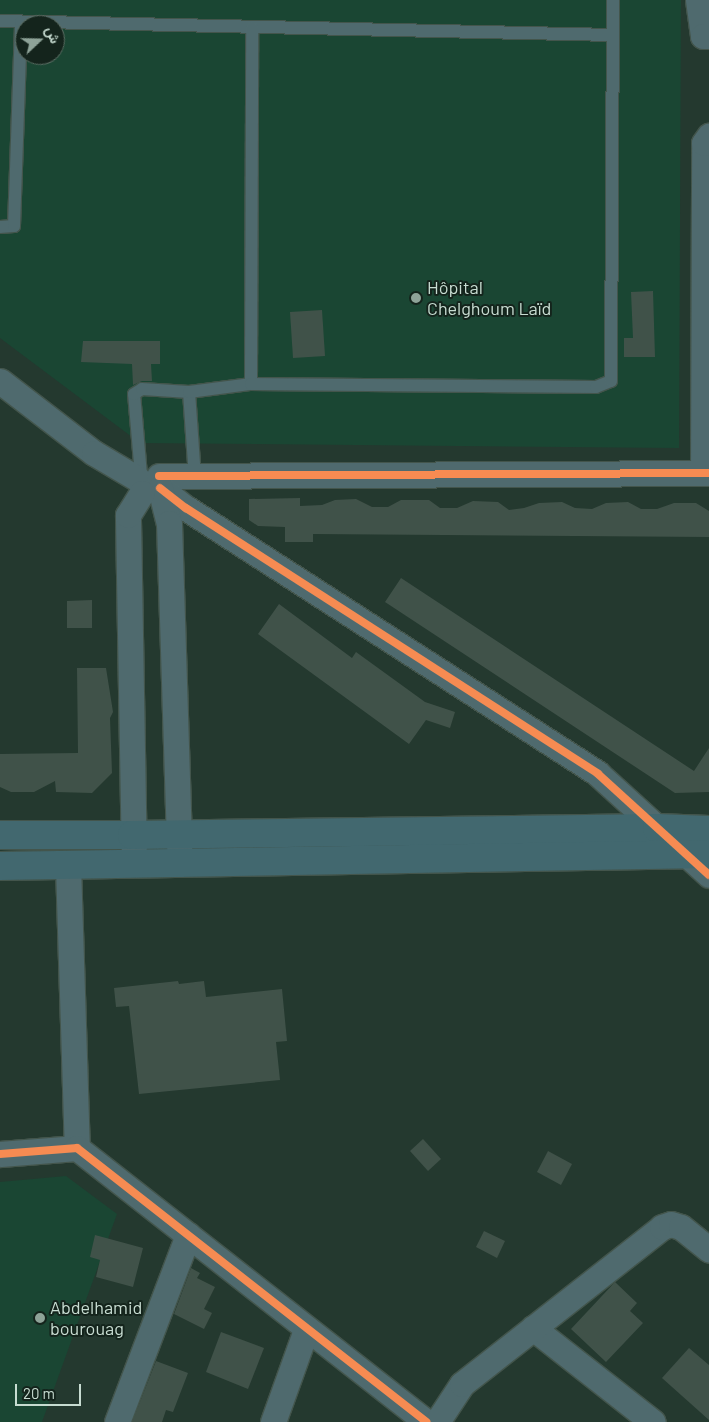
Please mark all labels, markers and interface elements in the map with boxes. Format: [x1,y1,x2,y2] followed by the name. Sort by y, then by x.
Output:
[15,15,65,65] north arrow
[43,24,64,46] text: ش
[427,277,551,320] place label: Hôpital Chelghoum Laïd
[409,291,423,305] marker: Hôpital Chelghoum Laïd
[50,1297,142,1340] place label: Abdelhamid bourouag
[34,1312,46,1324] marker: Abdelhamid bourouag
[18,1374,84,1406] scale bar
[23,1384,55,1402] text: 20 m

